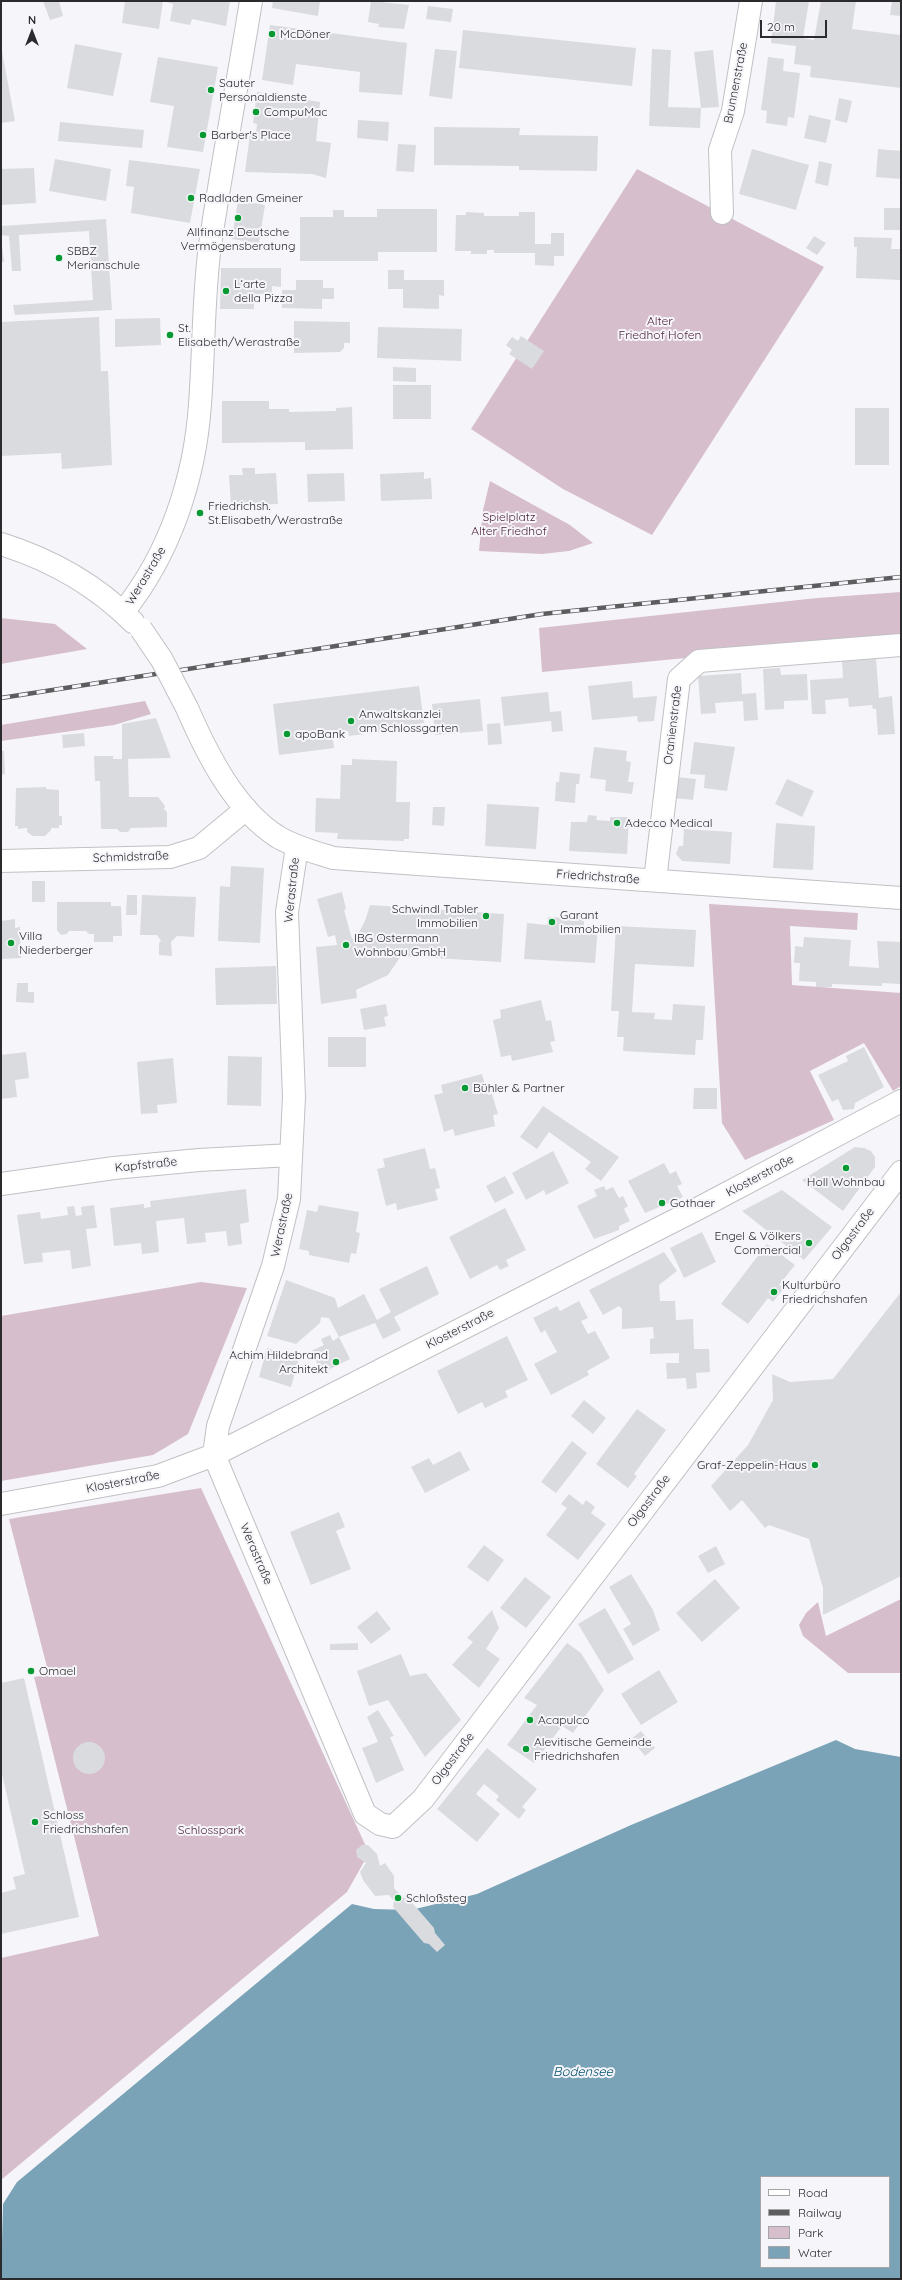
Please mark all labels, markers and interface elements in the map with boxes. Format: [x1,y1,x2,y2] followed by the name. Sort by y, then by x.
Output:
[12,12,52,52] north arrow
[762,12,829,38] scale bar
[28,13,36,27] text: N
[767,19,795,34] text: 20 m
[280,27,330,41] place label: McDöner
[267,29,277,39] marker: McDöner
[721,41,751,125] street label: Brunnenstraße
[219,76,307,104] place label: Sauter Personaldienste
[206,85,216,95] marker: Sauter Personaldienste
[264,105,328,119] place label: CompuMac
[251,107,261,117] marker: CompuMac
[211,128,291,142] place label: Barber's Place
[198,130,208,140] marker: Barber's Place
[199,191,303,205] place label: Radladen Gmeiner
[186,193,196,203] marker: Radladen Gmeiner
[233,213,243,223] marker: Allfinanz Deutsche Vermögensberatung
[180,225,296,253] place label: Allfinanz Deutsche Vermögensberatung
[67,244,140,272] place label: SBBZ Merianschule
[54,253,64,263] marker: SBBZ Merianschule
[234,277,293,305] place label: L‘arte della Pizza
[221,286,231,296] marker: L‘arte della Pizza
[618,314,702,342] park label: Alter Friedhof Hofen
[178,321,300,349] place label: St. Elisabeth/Werastraße
[165,330,175,340] marker: St. Elisabeth/Werastraße
[208,499,343,527] place label: Friedrichsh. St.Elisabeth/Werastraße
[195,508,205,518] marker: Friedrichsh. St.Elisabeth/Werastraße
[471,510,547,538] park label: Spielplatz Alter Friedhof
[123,544,169,608] street label: Werastraße
[661,685,685,765] street label: Oranienstraße
[359,707,458,735] place label: Anwaltskanzlei am Schlossgarten
[346,716,356,726] marker: Anwaltskanzlei am Schlossgarten
[295,727,345,741] place label: apoBank
[282,729,292,739] marker: apoBank
[625,816,713,830] place label: Adecco Medical
[612,818,622,828] marker: Adecco Medical
[93,848,169,866] street label: Schmidstraße
[281,857,303,923] street label: Werastraße
[556,867,640,887] street label: Friedrichstraße
[392,902,478,930] place label: Schwindl Tabler Immobilien
[560,908,621,936] place label: Garant Immobilien
[481,911,491,921] marker: Schwindl Tabler Immobilien
[547,917,557,927] marker: Garant Immobilien
[19,929,93,957] place label: Villa Niederberger
[354,931,446,959] place label: IBG Ostermann Wohnbau GmbH
[6,938,16,948] marker: Villa Niederberger
[341,940,351,950] marker: IBG Ostermann Wohnbau GmbH
[473,1081,565,1095] place label: Bühler & Partner
[460,1083,470,1093] marker: Bühler & Partner
[724,1152,796,1200] street label: Klosterstraße
[114,1155,178,1175] street label: Kapfstraße
[841,1163,851,1173] marker: Holl Wohnbau
[807,1175,885,1189] place label: Holl Wohnbau
[268,1192,296,1258] street label: Werastraße
[670,1196,715,1210] place label: Gothaer
[657,1198,667,1208] marker: Gothaer
[829,1205,877,1263] street label: Olgastraße
[715,1229,801,1257] place label: Engel & Völkers Commercial
[804,1238,814,1248] marker: Engel & Völkers Commercial
[782,1278,867,1306] place label: Kulturbüro Friedrichshafen
[769,1287,779,1297] marker: Kulturbüro Friedrichshafen
[424,1306,496,1352] street label: Klosterstraße
[229,1348,328,1376] place label: Achim Hildebrand Architekt
[331,1357,341,1367] marker: Achim Hildebrand Architekt
[697,1458,807,1472] place label: Graf-Zeppelin-Haus
[810,1460,820,1470] marker: Graf-Zeppelin-Haus
[85,1468,161,1496] street label: Klosterstraße
[625,1472,673,1530] street label: Olgastraße
[237,1521,275,1587] street label: Werastraße
[39,1664,76,1678] place label: Omael
[26,1666,36,1676] marker: Omael
[538,1713,589,1727] place label: Acapulco
[525,1715,535,1725] marker: Acapulco
[429,1730,477,1788] street label: Olgastraße
[534,1735,652,1763] place label: Alevitische Gemeinde Friedrichshafen
[521,1744,531,1754] marker: Alevitische Gemeinde Friedrichshafen
[43,1808,128,1836] place label: Schloss Friedrichshafen
[30,1817,40,1827] marker: Schloss Friedrichshafen
[178,1823,244,1837] park label: Schlosspark
[406,1891,467,1905] place label: Schloßsteg
[393,1893,403,1903] marker: Schloßsteg
[553,2064,613,2080] water label: Bodensee
[760,2176,890,2268] legend
[798,2185,828,2200] text: Road
[798,2205,842,2220] text: Railway
[798,2225,823,2240] text: Park
[798,2245,832,2260] text: Water

